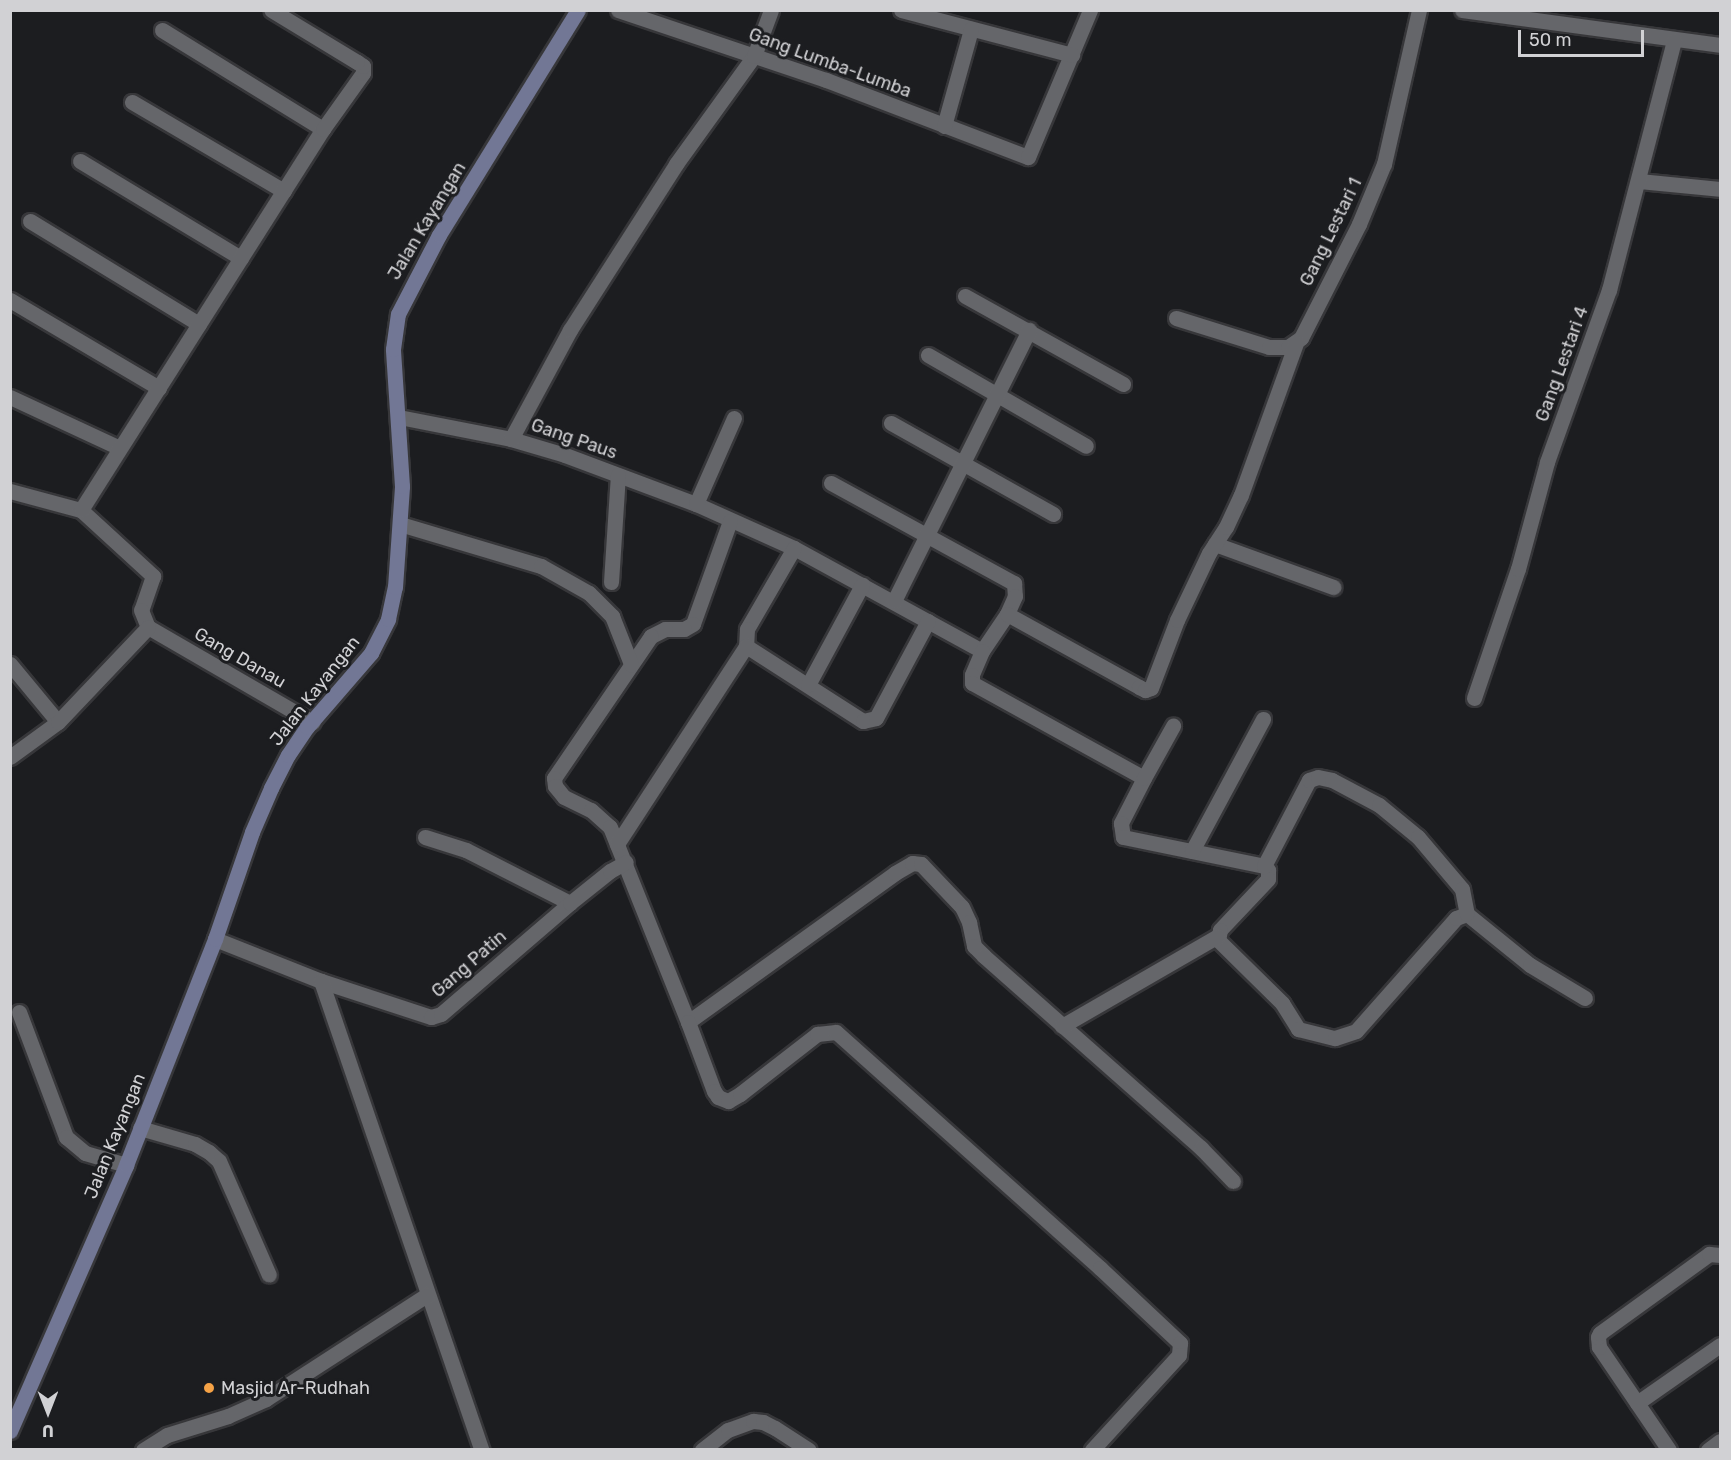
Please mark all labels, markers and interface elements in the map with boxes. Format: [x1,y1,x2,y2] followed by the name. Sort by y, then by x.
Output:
[1521,18,1647,56] scale bar
[746,24,914,102] street label: Gang Lumba-Lumba
[1529,29,1572,51] text: 50 m
[383,158,471,284] street label: Jalan Kayangan
[1295,174,1367,290] street label: Gang Lestari 1
[1531,303,1593,425] street label: Gang Lestari 4
[528,414,620,464] street label: Gang Paus
[190,623,290,693] street label: Gang Danau
[265,632,365,750] street label: Jalan Kayangan
[427,926,511,1002] street label: Gang Patin
[80,1070,150,1202] street label: Jalan Kayangan
[221,1377,370,1399] place label: Masjid Ar-Rudhah
[202,1381,216,1395] marker: Masjid Ar-Rudhah
[18,1382,78,1442] north arrow
[42,1421,54,1440] text: U

